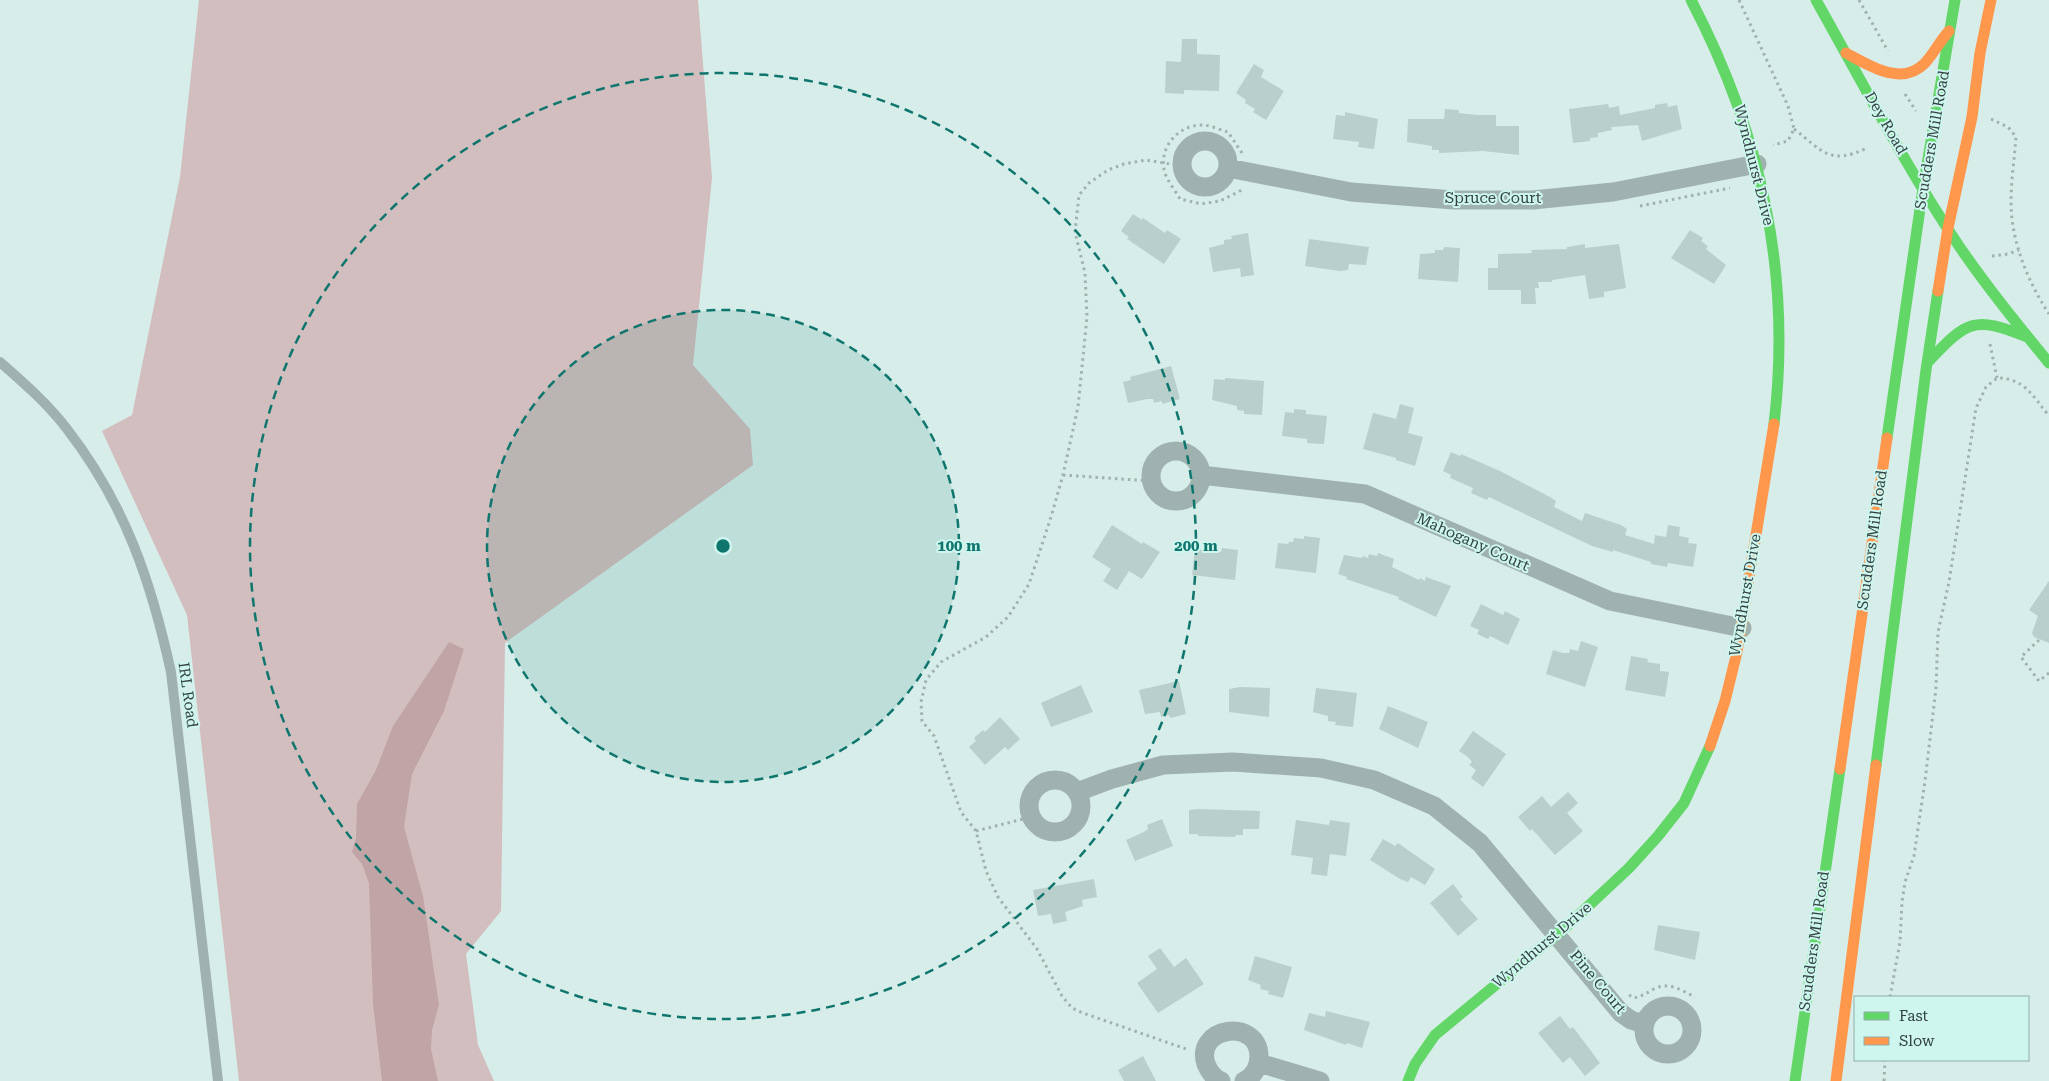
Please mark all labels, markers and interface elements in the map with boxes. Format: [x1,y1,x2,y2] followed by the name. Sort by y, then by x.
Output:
[1911,69,1953,211] street label: Scudders Mill Road
[1861,89,1911,158] street label: Dey Road
[1730,103,1778,227] street label: Wyndhurst Drive
[1445,189,1542,207] street label: Spruce Court
[1853,469,1891,611] street label: Scudders Mill Road
[1414,509,1532,575] street label: Mahogany Court
[1725,532,1765,658] street label: Wyndhurst Drive
[714,537,732,555] centre of rings
[937,537,981,555] text: 100 m
[1174,537,1218,555] text: 200 m
[174,661,202,729] street label: IRL Road
[1795,870,1833,1012] street label: Scudders Mill Road
[1489,898,1595,992] street label: Wyndhurst Drive
[1566,947,1630,1018] street label: Pine Court
[1854,996,2029,1061] legend
[1899,1007,1929,1025] text: Fast
[1899,1032,1935,1050] text: Slow

